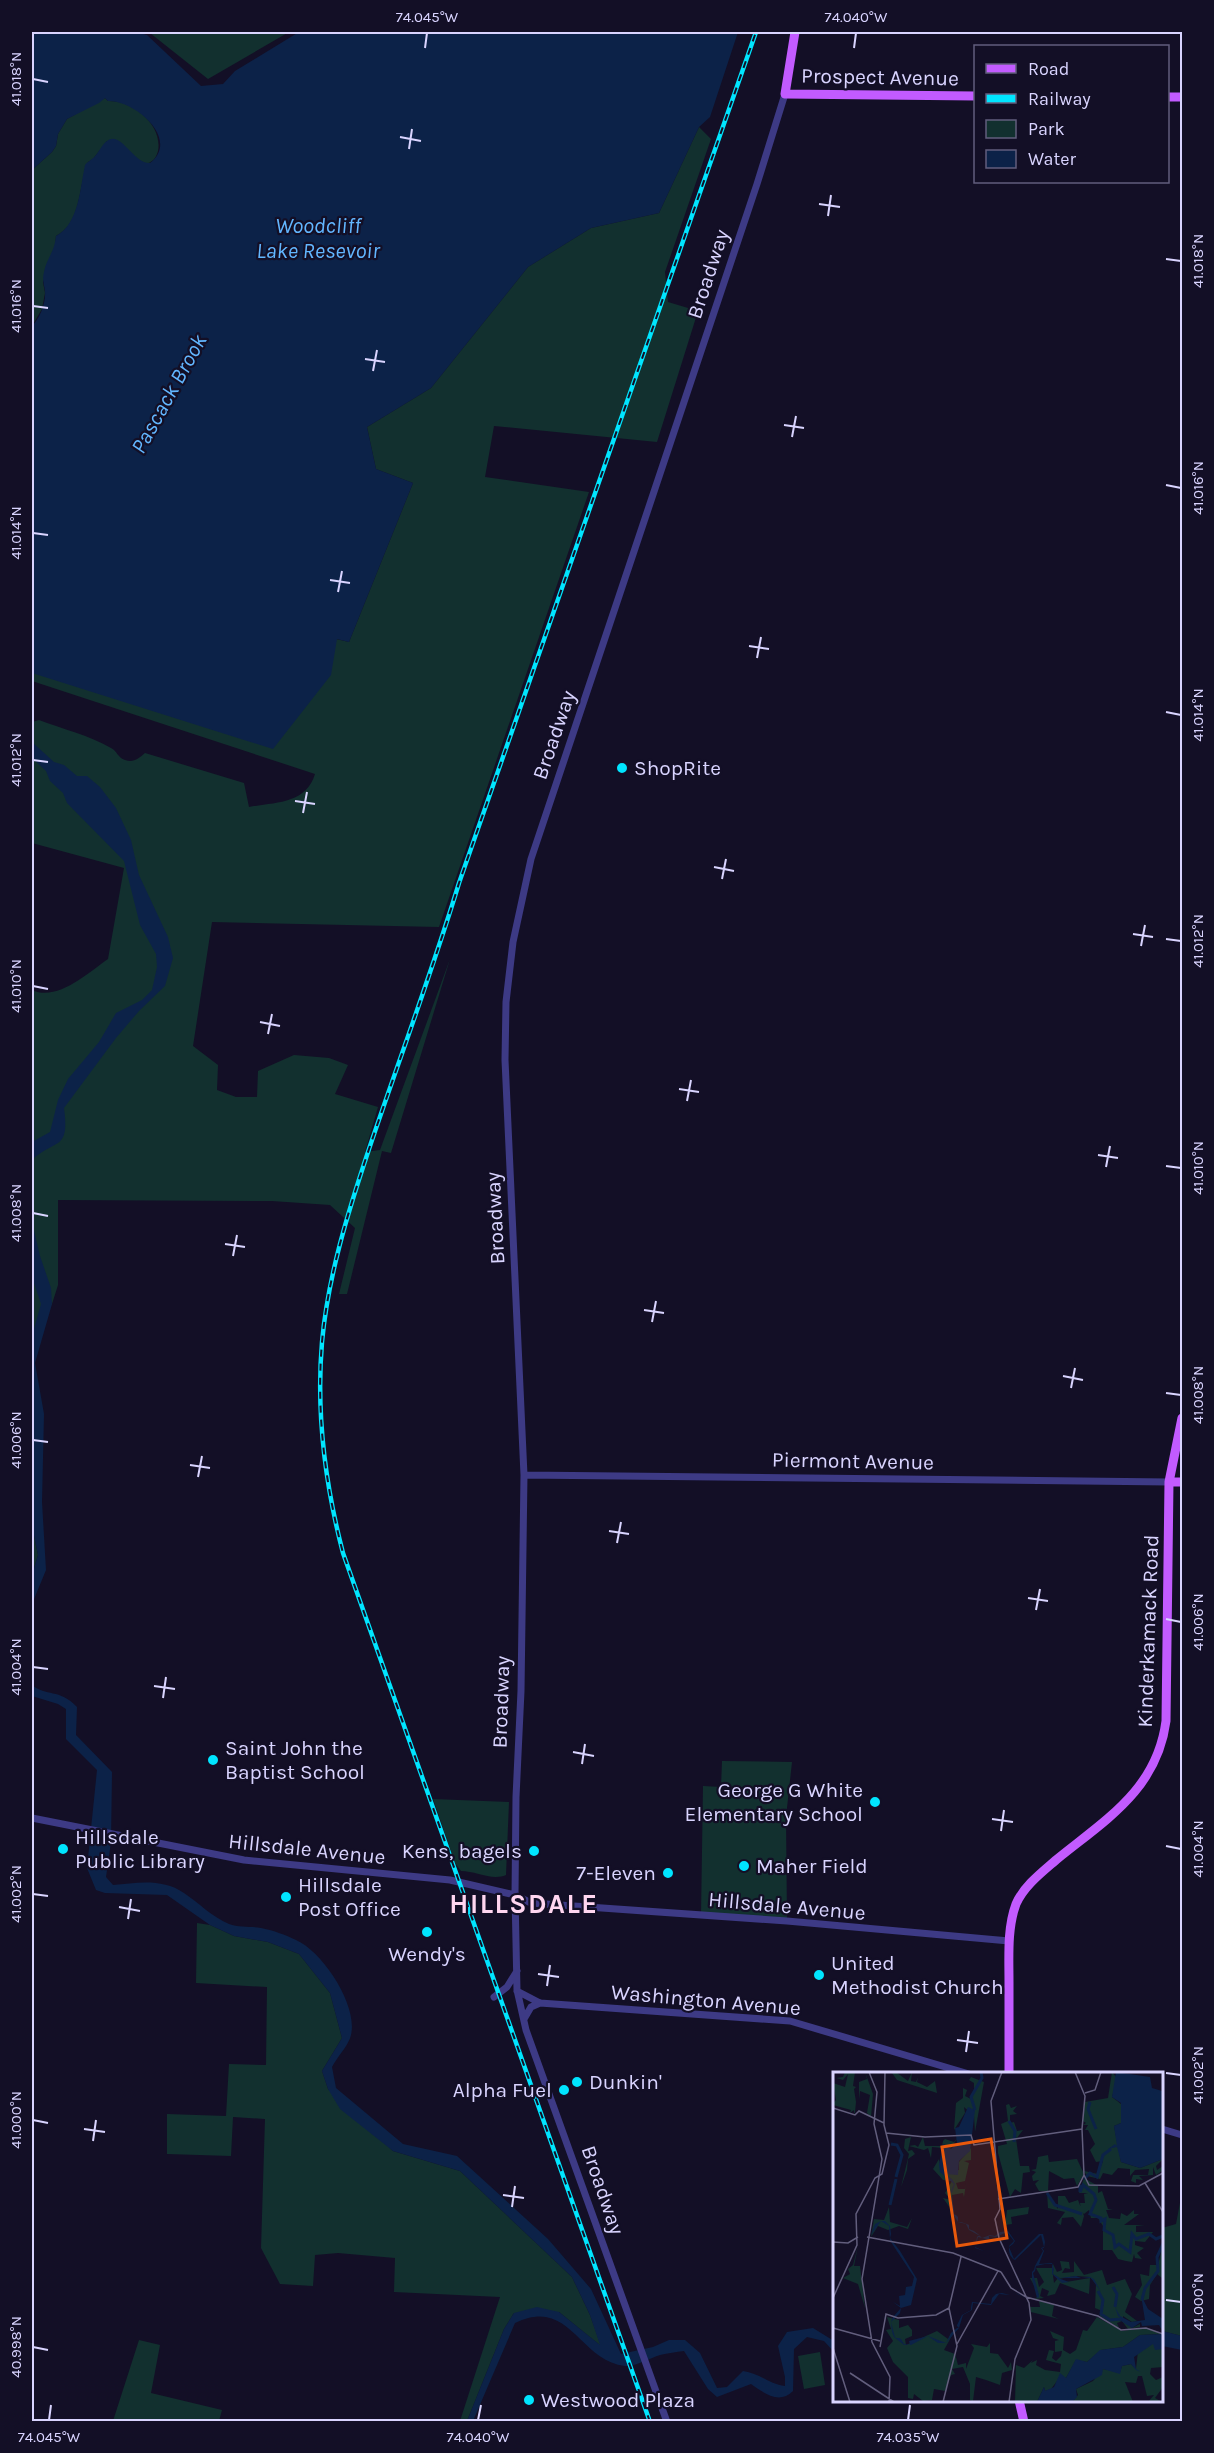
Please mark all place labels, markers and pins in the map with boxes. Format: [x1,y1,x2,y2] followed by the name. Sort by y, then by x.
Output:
[634,756,721,780] place label: ShopRite
[615,761,629,775] marker: ShopRite
[225,1736,365,1784] place label: Saint John the Baptist School
[206,1753,220,1767] marker: Saint John the Baptist School
[685,1778,863,1826] place label: George G White Elementary School
[868,1795,882,1809] marker: George G White Elementary School
[75,1825,205,1873] place label: Hillsdale Public Library
[402,1839,522,1863] place label: Kens, bagels
[56,1842,70,1856] marker: Hillsdale Public Library
[527,1844,541,1858] marker: Kens, bagels
[756,1854,868,1878] place label: Maher Field
[737,1859,751,1873] marker: Maher Field
[576,1861,656,1885] place label: 7-Eleven
[661,1866,675,1880] marker: 7-Eleven
[298,1873,401,1921] place label: Hillsdale Post Office
[279,1890,293,1904] marker: Hillsdale Post Office
[420,1925,434,1939] marker: Wendy's
[388,1942,466,1966] place label: Wendy's
[831,1951,1004,1999] place label: United Methodist Church
[812,1968,826,1982] marker: United Methodist Church
[589,2070,662,2094] place label: Dunkin'
[570,2075,584,2089] marker: Dunkin'
[453,2078,552,2102] place label: Alpha Fuel
[557,2083,571,2097] marker: Alpha Fuel
[541,2388,695,2412] place label: Westwood Plaza
[522,2393,536,2407] marker: Westwood Plaza

